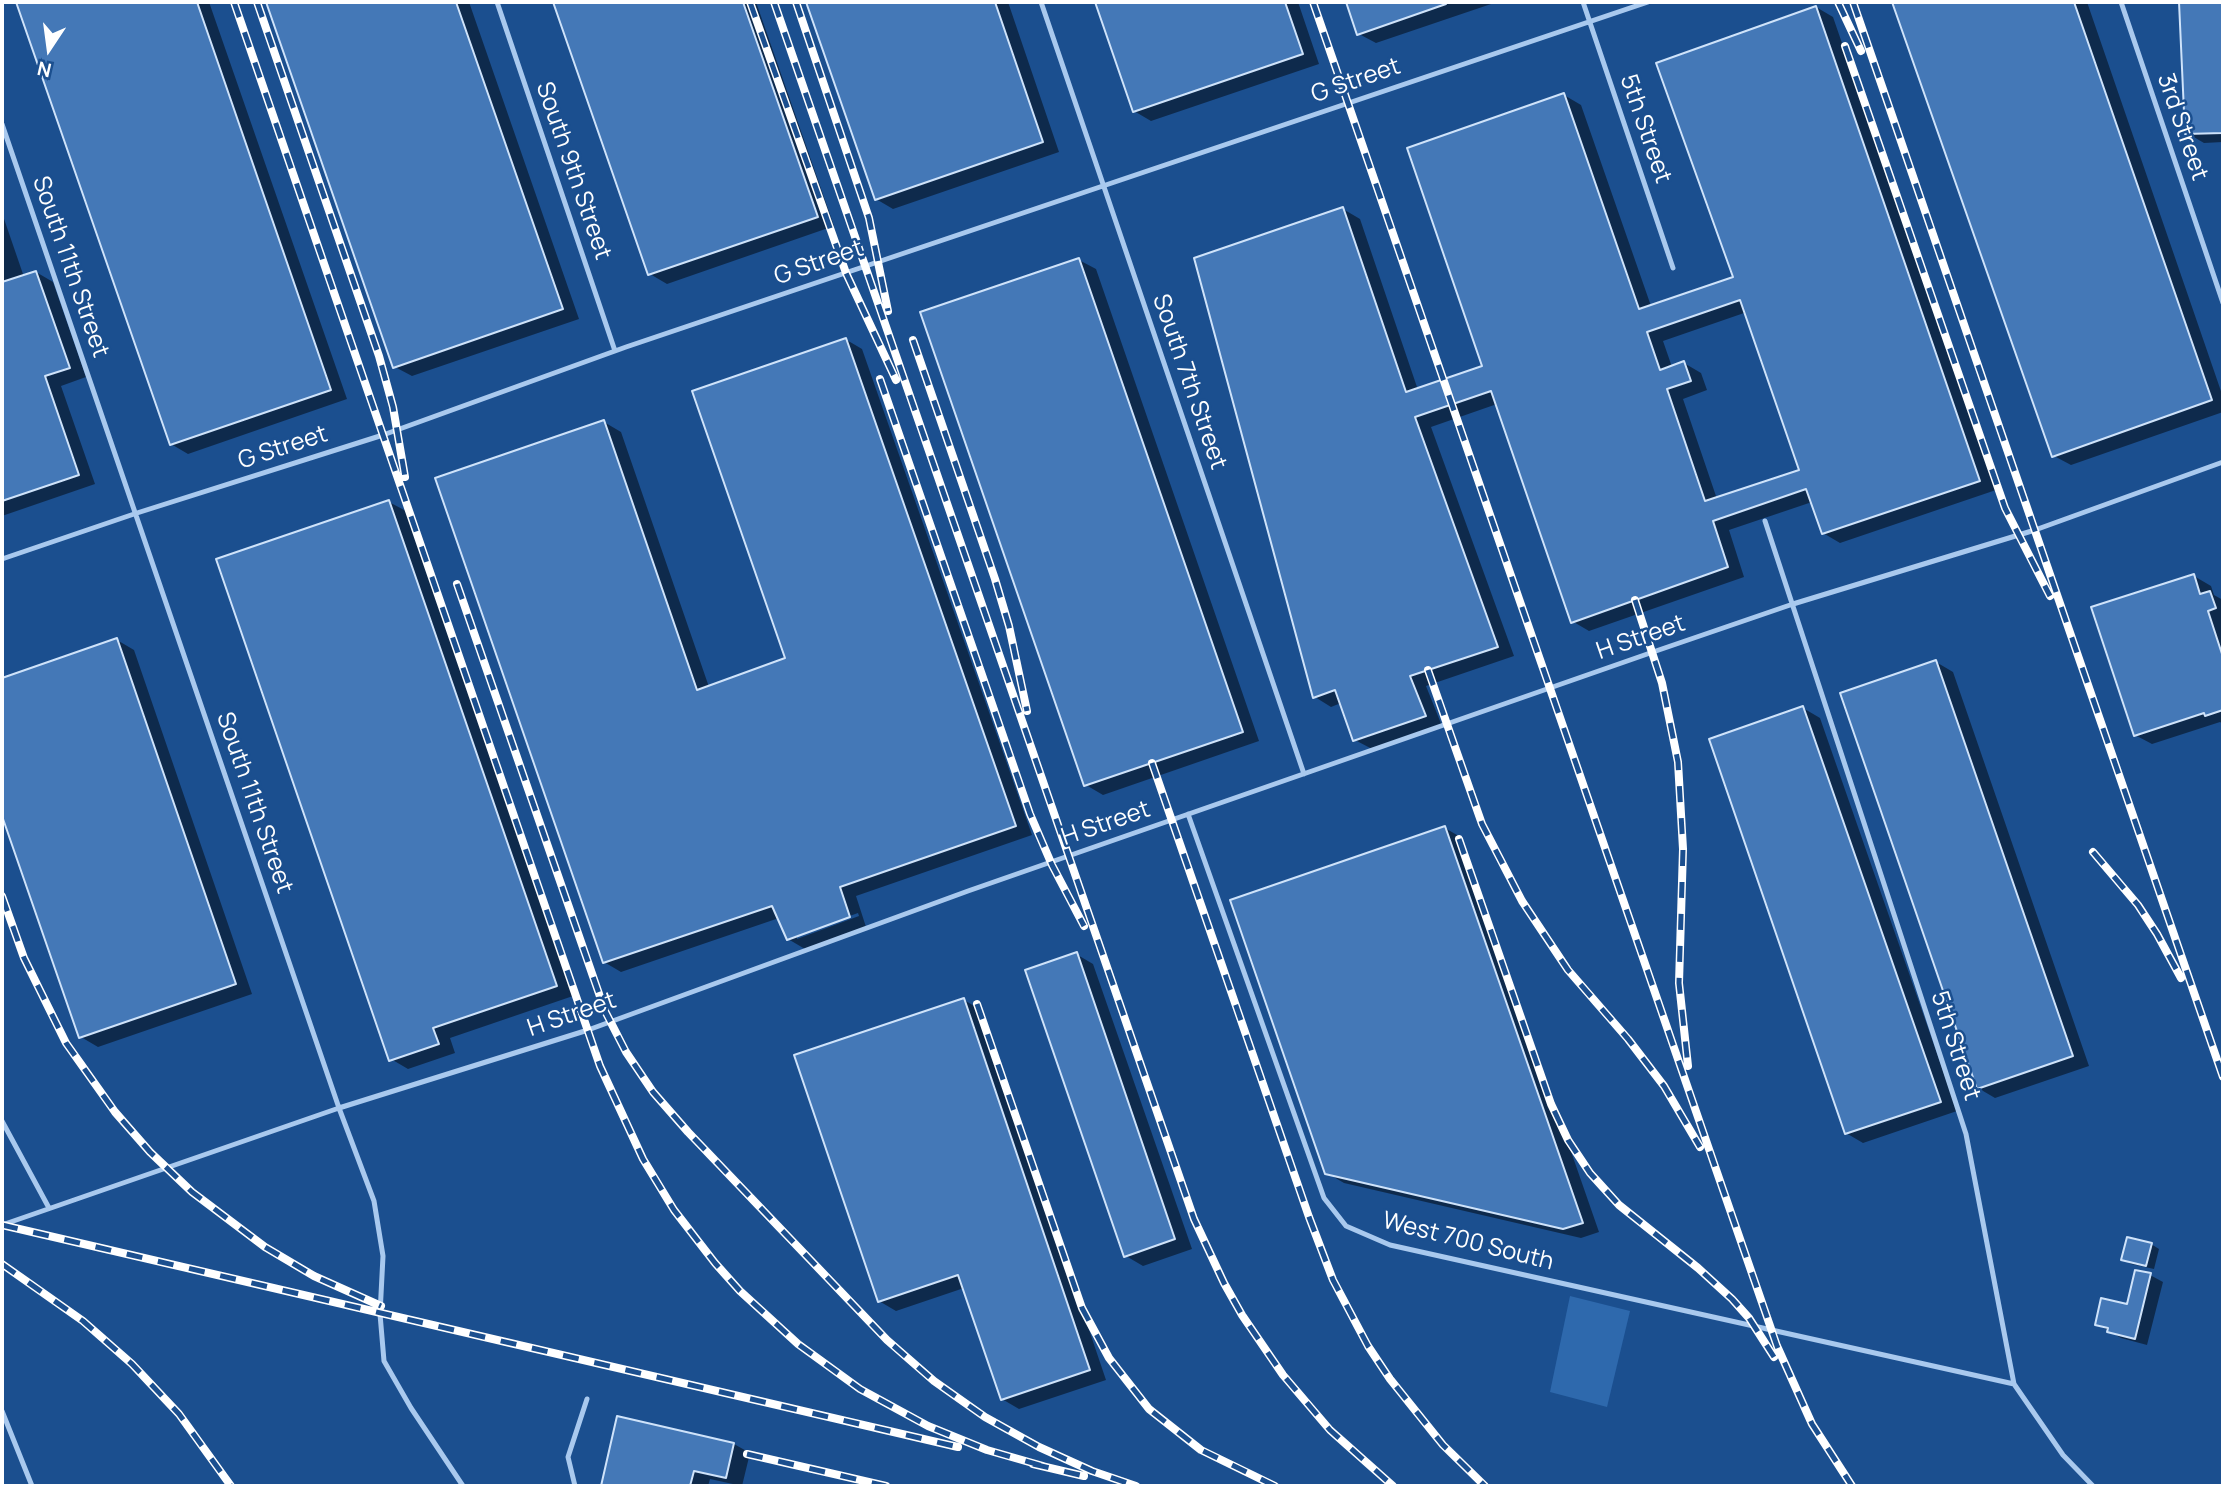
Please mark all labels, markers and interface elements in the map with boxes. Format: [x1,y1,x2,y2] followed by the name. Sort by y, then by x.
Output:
[14,14,84,84] north arrow
[1308,52,1404,110] street label: G Street
[35,55,54,84] text: N
[2150,70,2214,184] street label: 3rd Street
[1613,71,1677,187] street label: 5th Street
[529,78,617,264] street label: South 9th Street
[25,173,115,361] street label: South 11th Street
[771,234,867,292] street label: G Street
[1146,291,1232,473] street label: South 7th Street
[235,420,331,476] street label: G Street
[1593,609,1689,667] street label: H Street
[209,709,299,897] street label: South 11th Street
[1058,795,1154,853] street label: H Street
[524,986,620,1044] street label: H Street
[1924,988,1986,1104] street label: 5th Street
[1379,1207,1557,1277] street label: West 700 South

